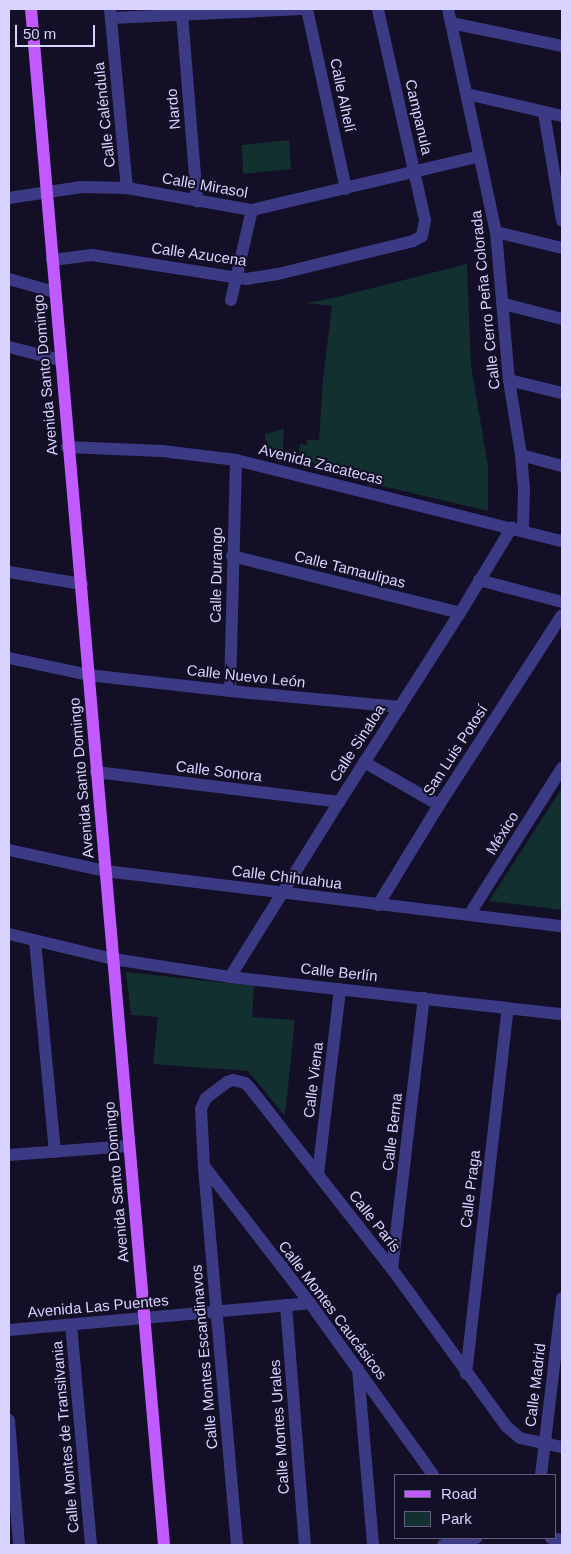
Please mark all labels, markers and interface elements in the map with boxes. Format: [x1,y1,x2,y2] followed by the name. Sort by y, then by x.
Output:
[18,15,98,47] scale bar
[23,25,56,42] text: 50 m
[326,56,360,134] street label: Calle Alhelí
[90,61,118,169] street label: Calle Caléndula
[402,78,436,156] street label: Campanula
[162,88,184,130] street label: Nardo
[161,169,249,201] street label: Calle Mirasol
[467,210,503,390] street label: Calle Cerro Peña Colorada
[150,238,248,270] street label: Calle Azucena
[29,294,61,456] street label: Avenida Santo Domingo
[257,440,385,488] street label: Avenida Zacatecas
[206,527,226,623] street label: Calle Durango
[292,546,408,592] street label: Calle Tamaulipas
[186,661,306,691] street label: Calle Nuevo León
[65,697,97,859] street label: Avenida Santo Domingo
[325,701,389,785] street label: Calle Sinaloa
[419,701,491,799] street label: San Luis Potosí
[175,757,263,785] street label: Calle Sonora
[482,808,522,858] street label: México
[231,861,343,893] street label: Calle Chihuahua
[300,959,378,985] street label: Calle Berlín
[299,1041,327,1119] street label: Calle Viena
[378,1092,406,1172] street label: Calle Berna
[100,1101,132,1263] street label: Avenida Santo Domingo
[456,1149,484,1229] street label: Calle Praga
[345,1187,405,1255] street label: Calle París
[275,1237,391,1383] street label: Calle Montes Caucásicos
[187,1264,221,1450] street label: Calle Montes Escandinavos
[27,1291,169,1321] street label: Avenida Las Puentes
[48,1340,82,1534] street label: Calle Montes de Transilvania
[521,1342,549,1428] street label: Calle Madrid
[265,1359,293,1495] street label: Calle Montes Urales
[394,1474,556,1539] legend
[441,1485,477,1502] text: Road
[441,1510,472,1527] text: Park

